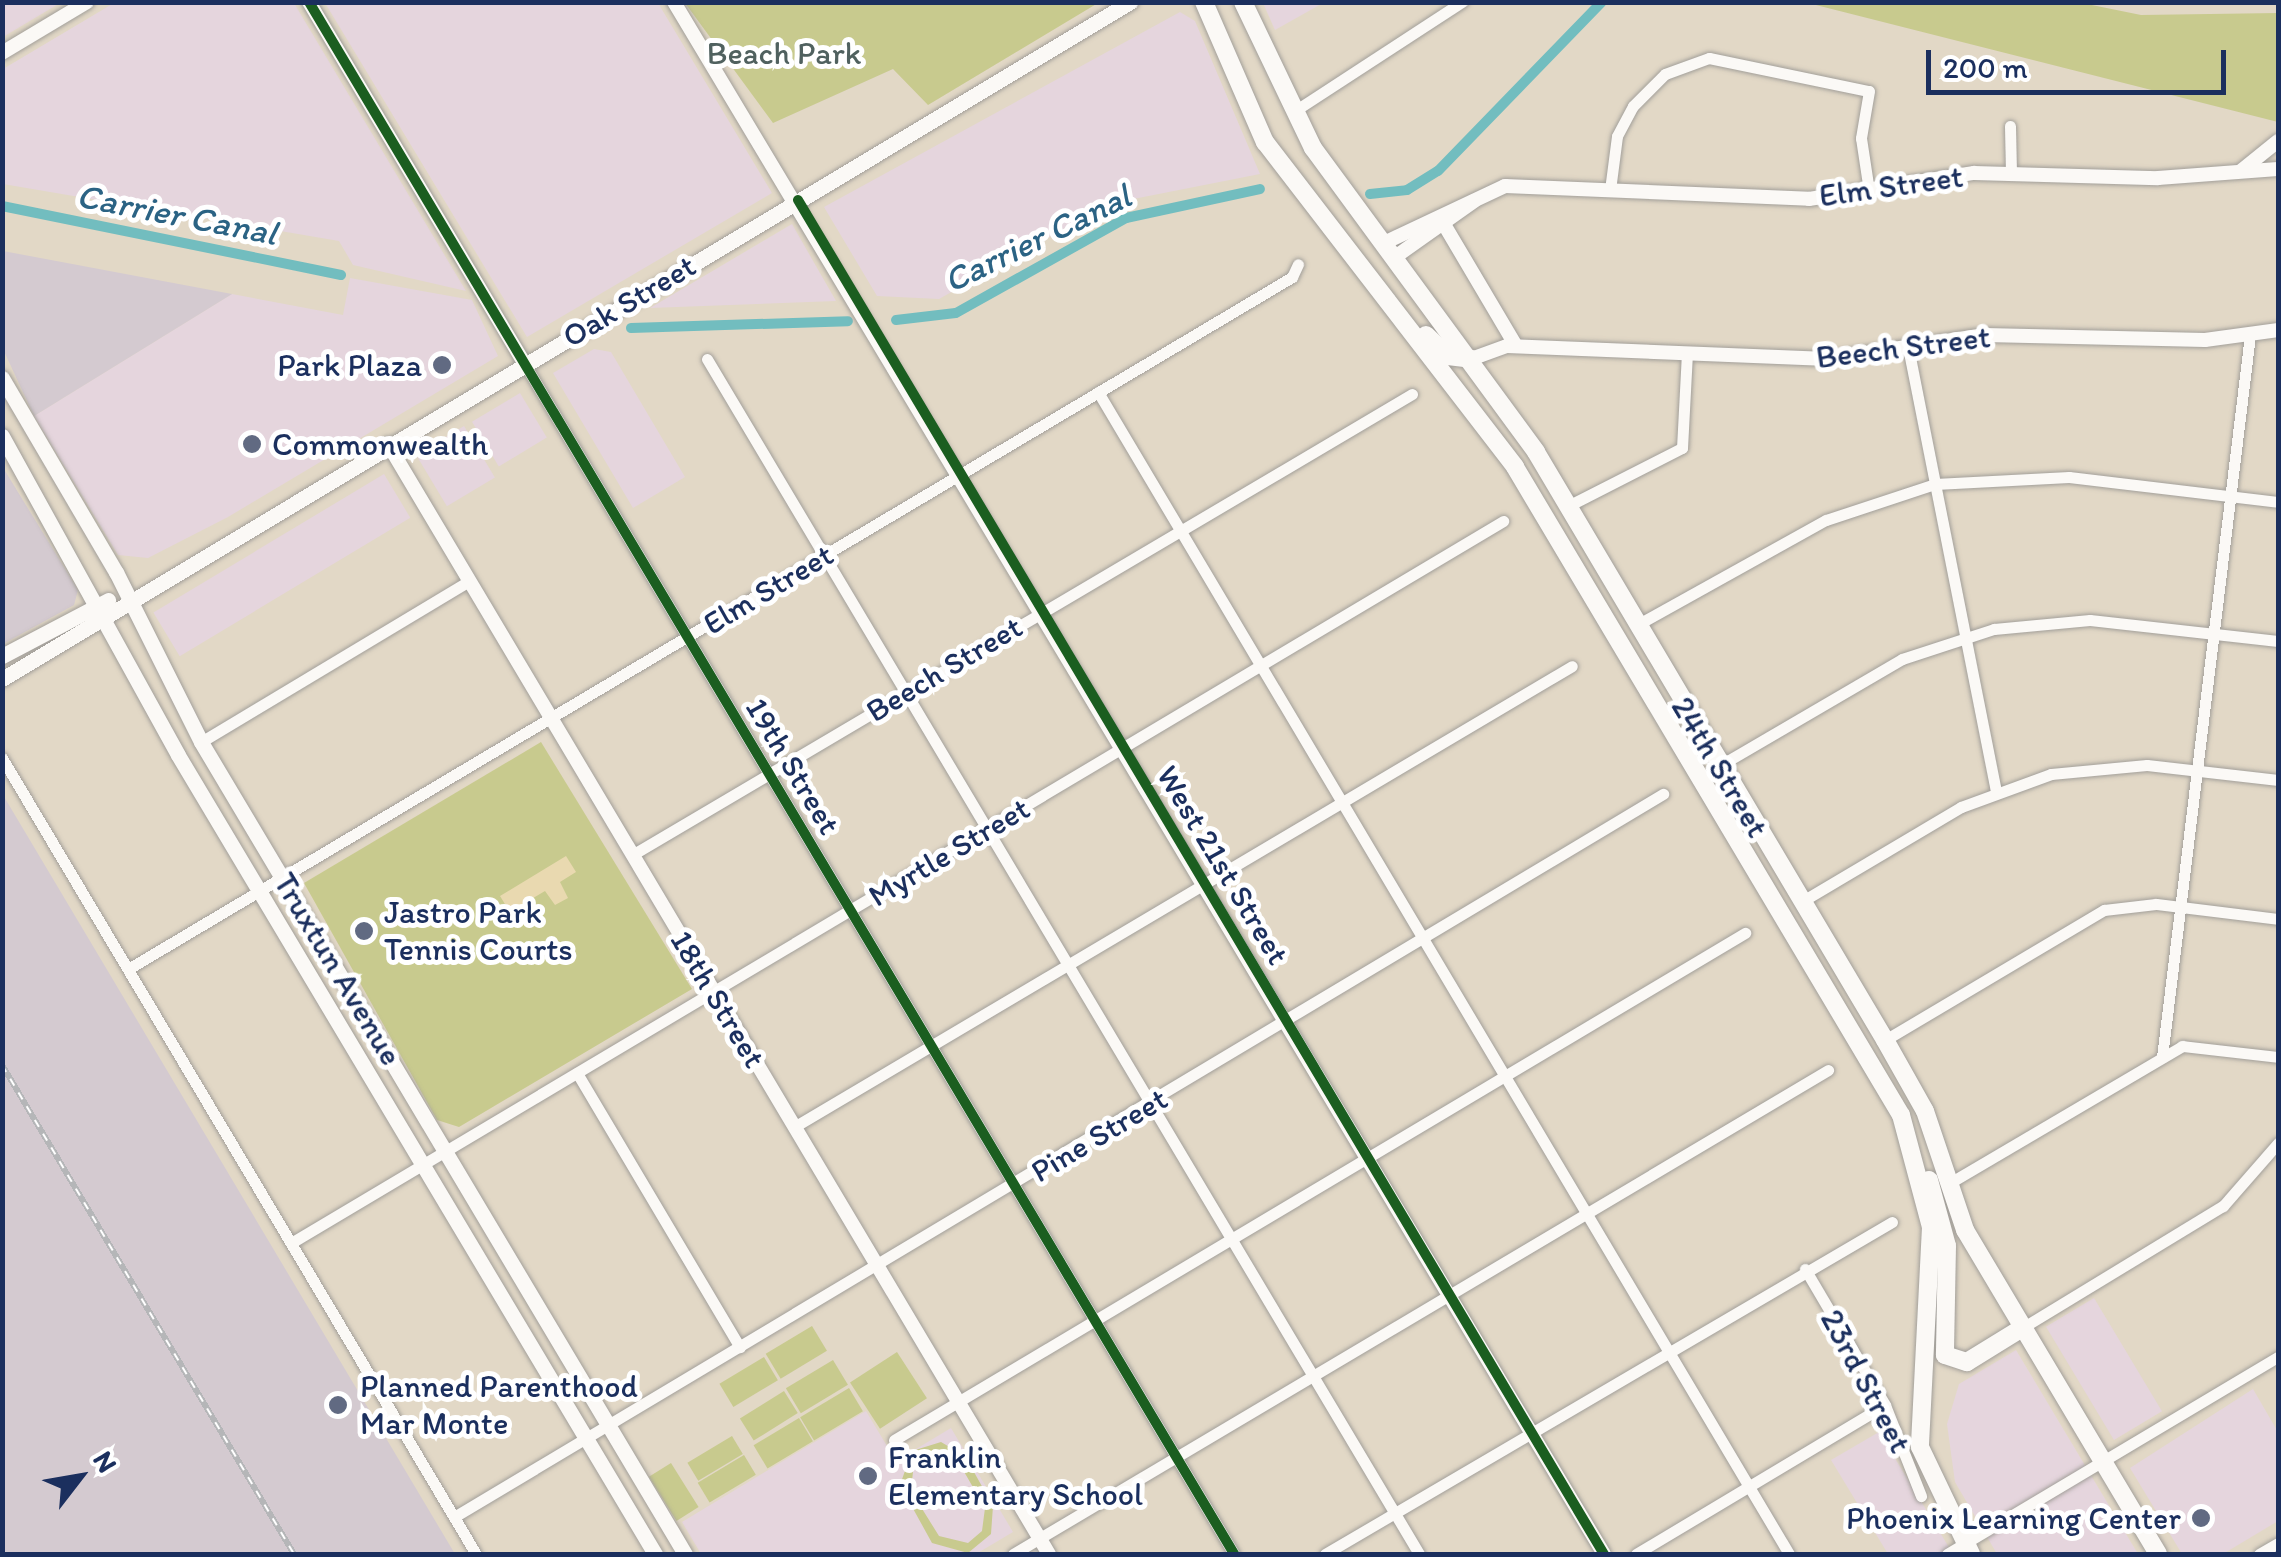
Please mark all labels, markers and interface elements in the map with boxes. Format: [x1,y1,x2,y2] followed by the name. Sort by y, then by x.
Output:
[1931,30,2231,92] scale bar
[707,34,861,72] park label: Beach Park
[1943,49,2028,86] text: 200 m
[1817,157,1965,215] street label: Elm Street
[73,174,281,254] water label: Carrier Canal
[937,175,1137,301] water label: Carrier Canal
[556,246,702,356] street label: Oak Street
[1814,317,1992,377] street label: Beech Street
[278,346,422,384] place label: Park Plaza
[431,354,453,376] marker: Park Plaza
[272,425,488,463] place label: Commonwealth
[241,433,263,455] marker: Commonwealth
[696,535,840,643] street label: Elm Street
[859,608,1029,730] street label: Beech Street
[1663,690,1777,844] street label: 24th Street
[737,691,849,841] street label: 19th Street
[1149,759,1297,971] street label: West 21st Street
[862,789,1036,915] street label: Myrtle Street
[266,867,410,1071] street label: Truxtun Avenue
[384,894,572,969] place label: Jastro Park Tennis Courts
[353,920,375,942] marker: Jastro Park Tennis Courts
[662,924,774,1074] street label: 18th Street
[1024,1080,1174,1190] street label: Pine Street
[1812,1303,1920,1459] street label: 23rd Street
[360,1368,637,1443] place label: Planned Parenthood Mar Monte
[325,1392,351,1418] marker: Planned Parenthood Mar Monte
[30,1427,130,1527] north arrow
[888,1439,1143,1514] place label: Franklin Elementary School
[86,1445,125,1478] text: N
[857,1465,879,1487] marker: Franklin Elementary School
[1845,1499,2181,1537] place label: Phoenix Learning Center
[2190,1507,2212,1529] marker: Phoenix Learning Center

